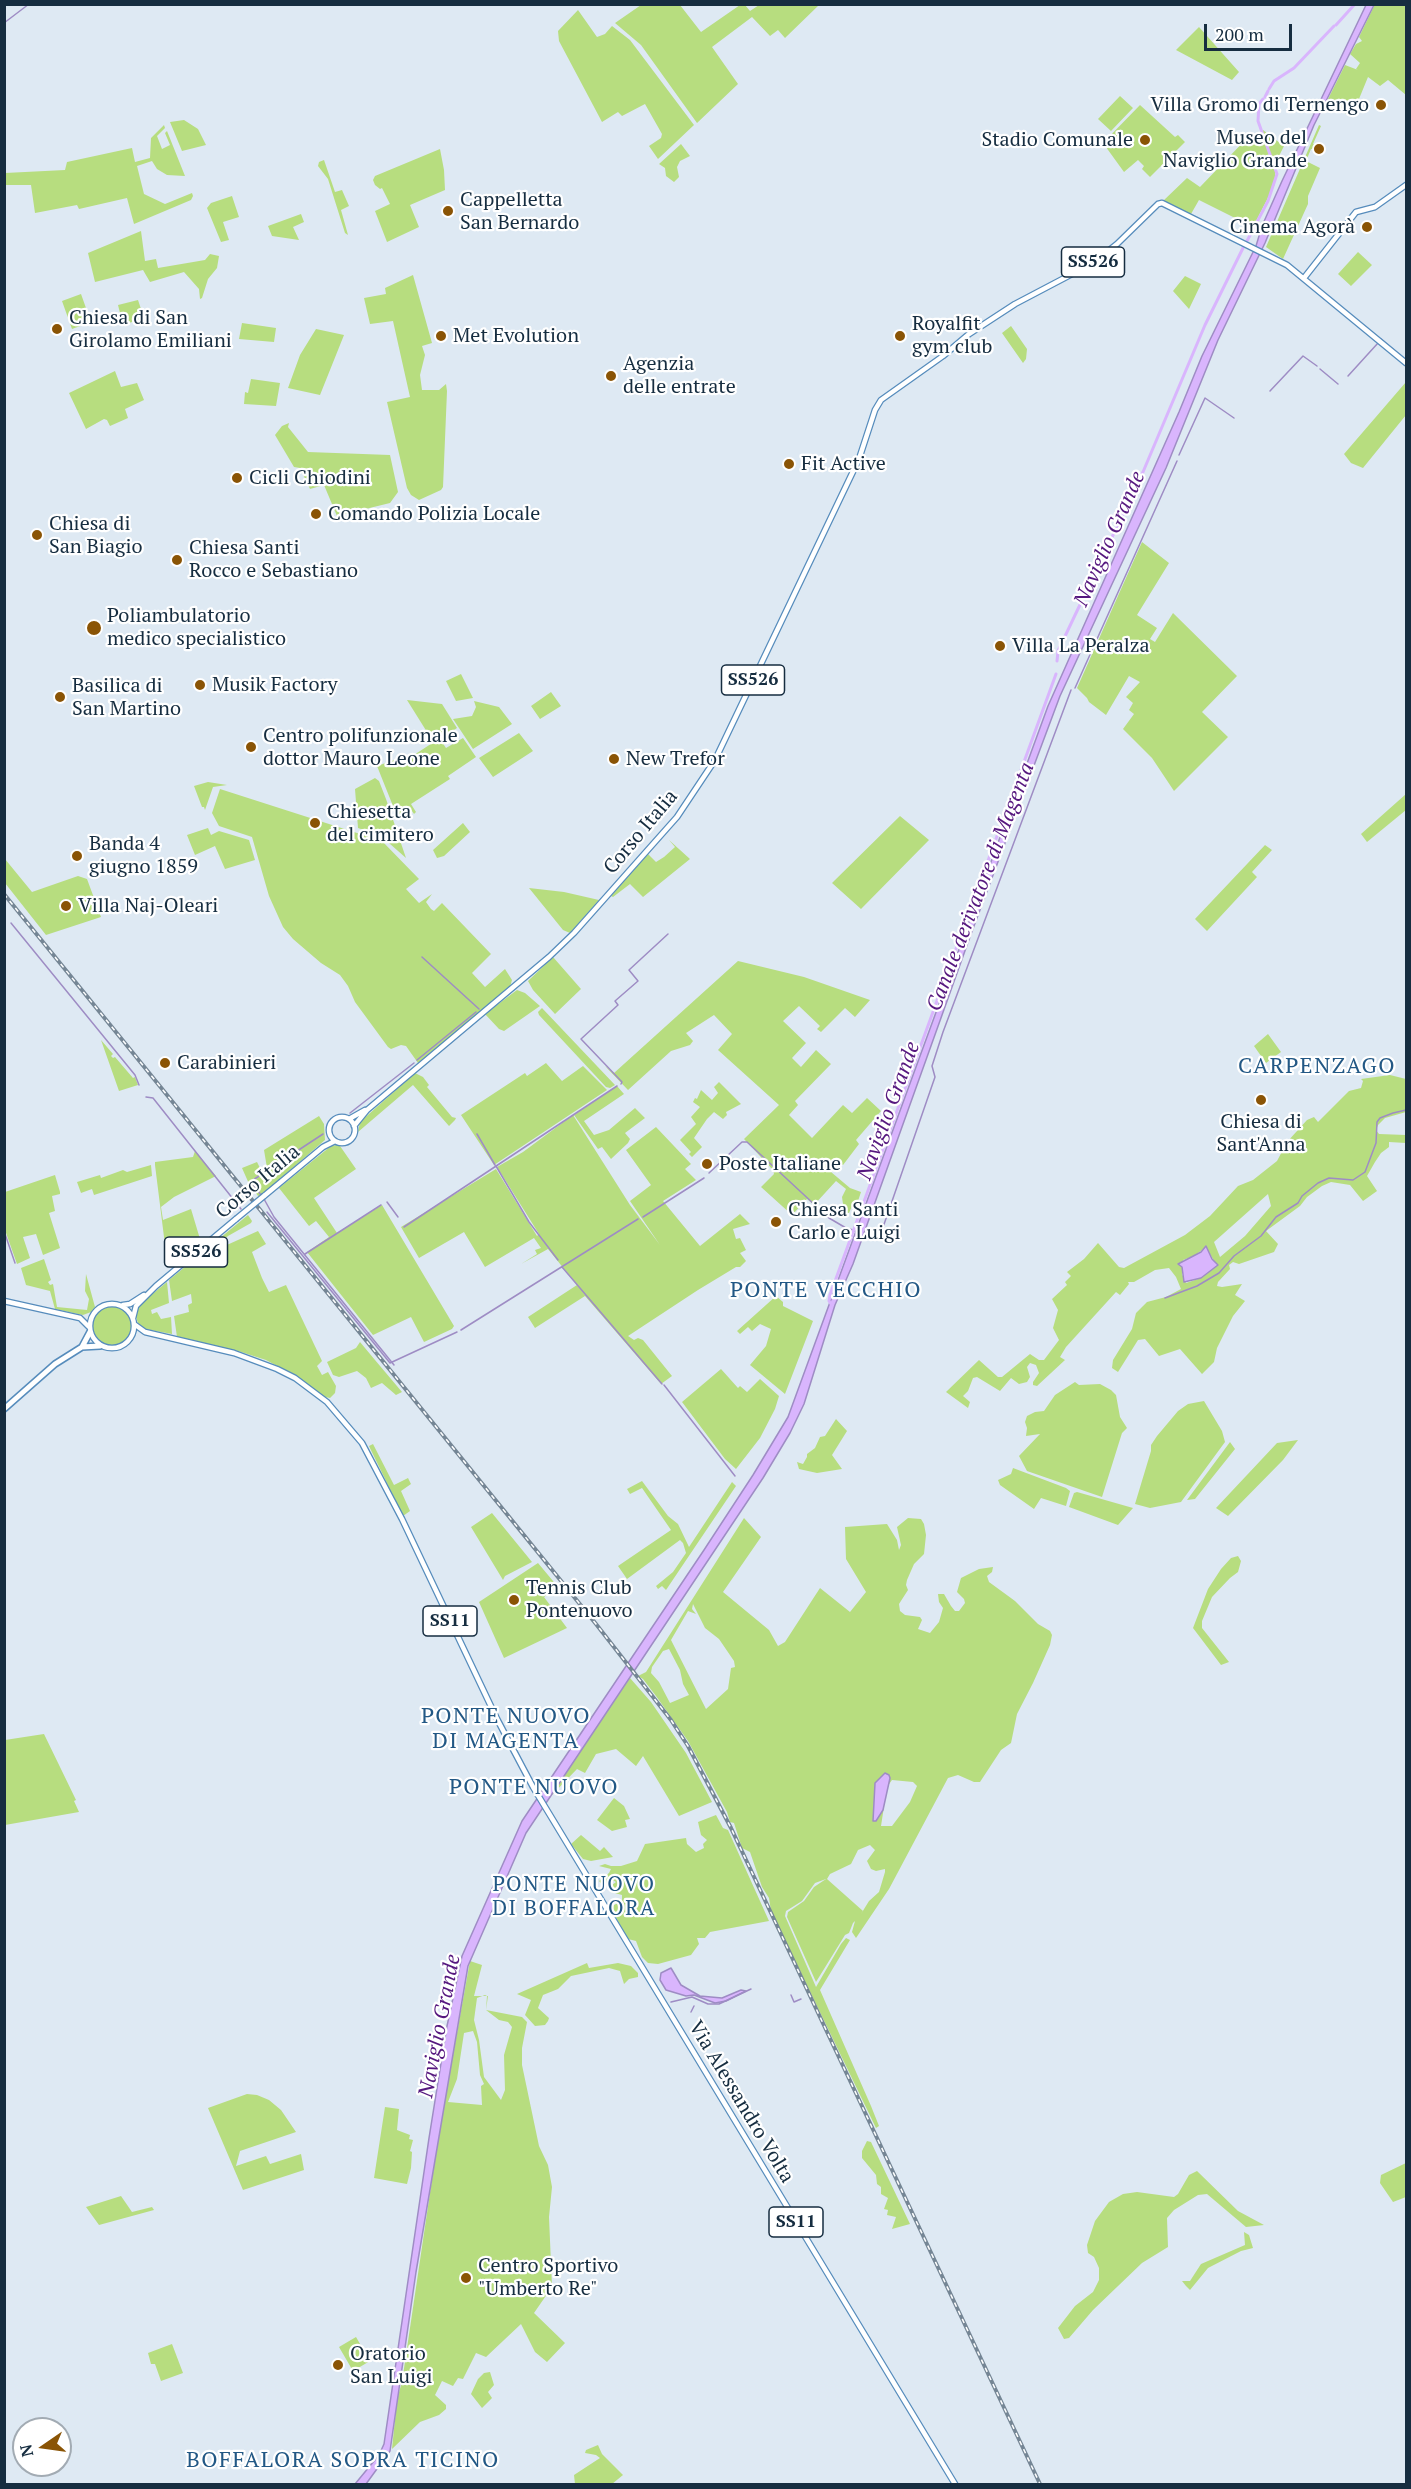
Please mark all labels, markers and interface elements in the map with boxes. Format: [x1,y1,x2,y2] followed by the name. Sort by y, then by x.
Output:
[1207,12,1296,50] scale bar
[1215,22,1264,46] text: 200 m
[1150,93,1369,117] place label: Villa Gromo di Ternengo
[1374,98,1388,112] marker: Villa Gromo di Ternengo
[1163,126,1307,173] place label: Museo del Naviglio Grande
[981,128,1133,152] place label: Stadio Comunale
[1138,133,1152,147] marker: Stadio Comunale
[1312,142,1326,156] marker: Museo del Naviglio Grande
[460,188,579,235] place label: Cappelletta San Bernardo
[441,204,455,218] marker: Cappelletta San Bernardo
[1230,215,1355,239] place label: Cinema Agorà
[1360,220,1374,234] marker: Cinema Agorà
[1062,247,1124,277] road number: SS526
[69,306,232,353] place label: Chiesa di San Girolamo Emiliani
[912,312,992,359] place label: Royalfit gym club
[50,322,64,336] marker: Chiesa di San Girolamo Emiliani
[453,324,579,348] place label: Met Evolution
[434,329,448,343] marker: Met Evolution
[893,329,907,343] marker: Royalfit gym club
[623,352,736,399] place label: Agenzia delle entrate
[604,369,618,383] marker: Agenzia delle entrate
[801,452,886,476] place label: Fit Active
[782,457,796,471] marker: Fit Active
[249,466,371,490] place label: Cicli Chiodini
[1069,468,1151,610] water label: Naviglio Grande
[230,471,244,485] marker: Cicli Chiodini
[328,502,540,526] place label: Comando Polizia Locale
[309,507,323,521] marker: Comando Polizia Locale
[49,512,143,559] place label: Chiesa di San Biagio
[30,528,44,542] marker: Chiesa di San Biagio
[189,536,358,583] place label: Chiesa Santi Rocco e Sebastiano
[170,553,184,567] marker: Chiesa Santi Rocco e Sebastiano
[107,604,286,651] place label: Poliambulatorio medico specialistico
[85,619,103,637] marker: Poliambulatorio medico specialistico
[1012,634,1150,658] place label: Villa La Peralza
[993,639,1007,653] marker: Villa La Peralza
[722,665,784,695] road number: SS526
[212,673,338,697] place label: Musik Factory
[72,674,181,721] place label: Basilica di San Martino
[193,678,207,692] marker: Musik Factory
[53,690,67,704] marker: Basilica di San Martino
[263,724,458,771] place label: Centro polifunzionale dottor Mauro Leone
[244,740,258,754] marker: Centro polifunzionale dottor Mauro Leone
[626,747,725,771] place label: New Trefor
[607,752,621,766] marker: New Trefor
[922,759,1040,1015] water label: Canale derivatore di Magenta
[599,785,683,879] street label: Corso Italia
[327,800,434,847] place label: Chiesetta del cimitero
[308,816,322,830] marker: Chiesetta del cimitero
[89,832,198,879] place label: Banda 4 giugno 1859
[70,849,84,863] marker: Banda 4 giugno 1859
[78,894,218,918] place label: Villa Naj-Oleari
[59,899,73,913] marker: Villa Naj-Oleari
[852,1038,926,1184] water label: Naviglio Grande
[177,1051,276,1075] place label: Carabinieri
[1238,1054,1396,1080] district label: CARPENZAGO
[158,1056,172,1070] marker: Carabinieri
[1254,1093,1268,1107] marker: Chiesa di Sant'Anna
[1216,1110,1306,1157] place label: Chiesa di Sant'Anna
[211,1140,305,1224] street label: Corso Italia
[719,1152,841,1176] place label: Poste Italiane
[700,1157,714,1171] marker: Poste Italiane
[788,1198,901,1245] place label: Chiesa Santi Carlo e Luigi
[769,1215,783,1229] marker: Chiesa Santi Carlo e Luigi
[164,1237,228,1267] road number: SS526
[730,1278,922,1304] district label: PONTE VECCHIO
[526,1576,633,1623] place label: Tennis Club Pontenuovo
[507,1593,521,1607] marker: Tennis Club Pontenuovo
[423,1606,477,1636] road number: SS11
[421,1704,591,1756] district label: PONTE NUOVO DI MAGENTA
[449,1775,619,1801] district label: PONTE NUOVO
[492,1872,656,1922] district label: PONTE NUOVO DI BOFFALORA
[414,1952,466,2100] water label: Naviglio Grande
[683,2017,799,2187] street label: Via Alessandro Volta
[769,2207,823,2237] road number: SS11
[478,2254,618,2301] place label: Centro Sportivo "Umberto Re"
[459,2271,473,2285] marker: Centro Sportivo "Umberto Re"
[350,2342,433,2389] place label: Oratorio San Luigi
[331,2358,345,2372] marker: Oratorio San Luigi
[12,2417,72,2477] north arrow
[14,2442,38,2459] text: N
[186,2448,500,2474] district label: BOFFALORA SOPRA TICINO

